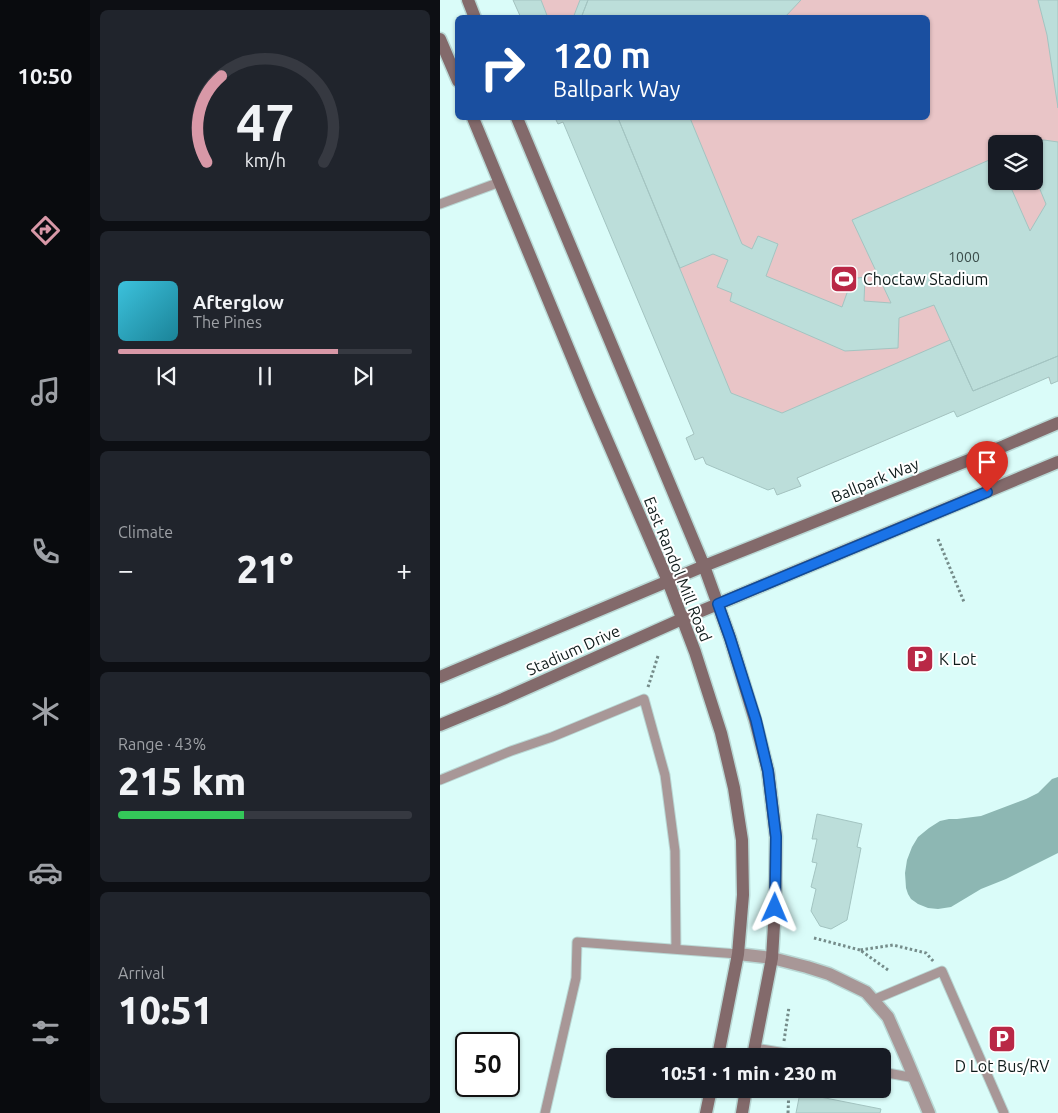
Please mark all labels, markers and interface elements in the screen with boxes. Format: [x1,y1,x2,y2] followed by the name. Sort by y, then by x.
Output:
[470,35,535,100] icon: right
[553,35,651,75] text: 120 m
[17,63,73,88] text: 10:50
[553,76,680,101] text: Ballpark Way
[236,93,294,151] text: 47
[988,135,1043,190] map controls
[988,135,1043,190] button: layers
[244,150,286,170] text: km/h
[28,213,63,248] icon: directions
[948,249,980,265] house number: 1000
[829,264,859,294] sports icon: Choctaw Stadium
[863,270,988,288] place label: Choctaw Stadium
[193,291,284,313] text: Afterglow
[193,313,262,331] text: The Pines
[153,362,181,390] icon: previous
[251,362,279,390] icon: pause
[349,362,377,390] icon: next
[28,374,63,409] icon: music
[966,441,1008,492] pin
[973,448,1001,476] icon: arrive
[829,454,922,506] street label: Ballpark Way
[641,494,715,644] street label: East Randol Mill Road
[118,523,173,541] text: Climate
[28,534,63,569] icon: phone
[237,548,293,590] text: 21°
[118,554,134,585] text: −
[396,554,412,585] text: +
[523,621,623,679] street label: Stadium Drive
[905,644,935,674] parking icon: K Lot
[939,650,977,668] place label: K Lot
[28,694,63,729] icon: climate
[118,735,206,753] text: Range · 43%
[118,760,246,802] text: 215 km
[28,855,63,890] icon: car
[748,881,800,933] position arrow
[118,964,165,982] text: Arrival
[118,989,213,1031] text: 10:51
[28,1015,63,1050] icon: filters
[987,1024,1017,1054] parking icon: D Lot Bus/RV
[455,1032,520,1097] speed limit sign: 50
[955,1057,1049,1075] place label: D Lot Bus/RV
[660,1062,837,1084] text: 10:51 · 1 min · 230 m

